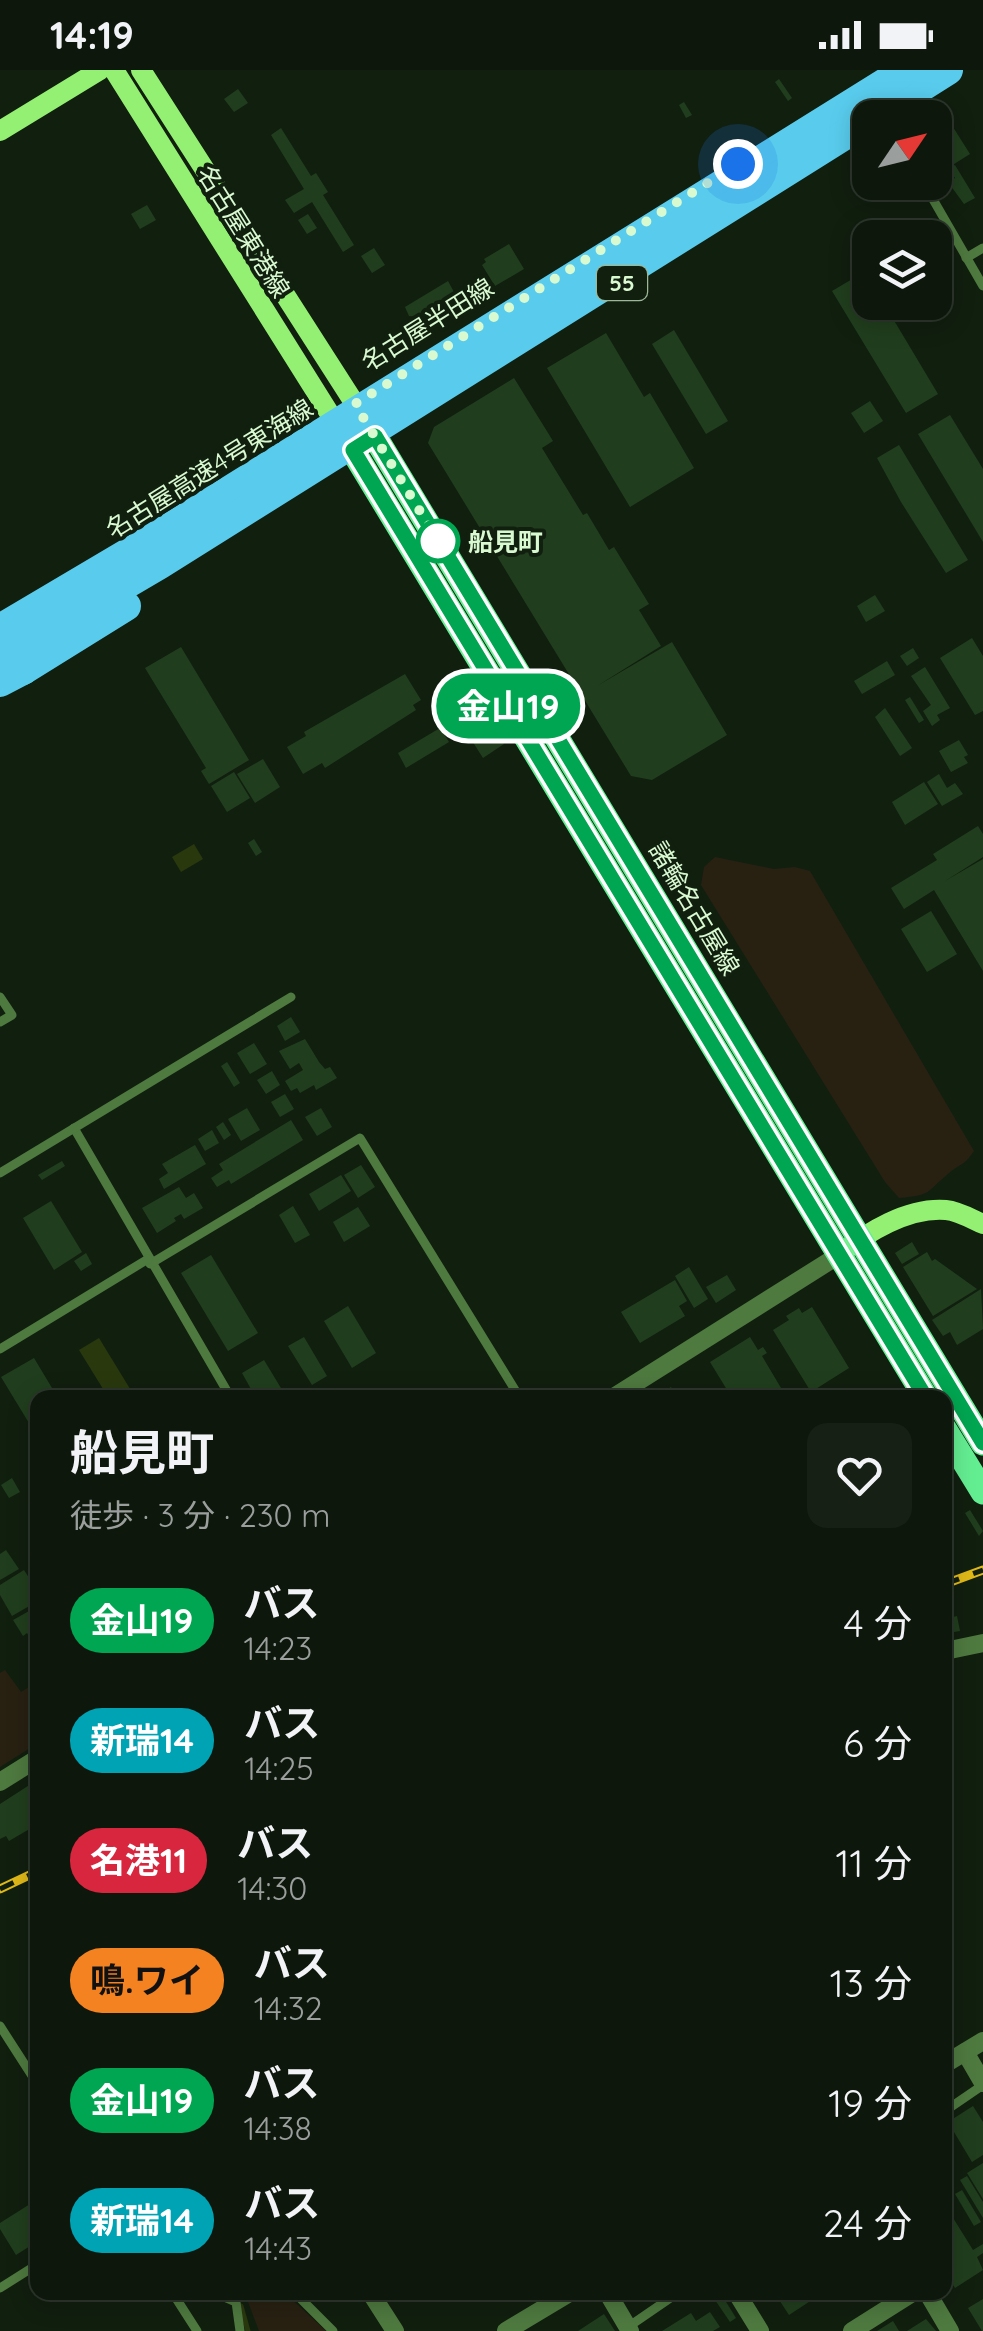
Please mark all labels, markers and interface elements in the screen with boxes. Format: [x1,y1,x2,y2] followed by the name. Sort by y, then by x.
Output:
[50,11,134,59] text: 14:19
[852,100,952,200] north arrow
[852,100,952,320] map controls
[713,139,763,189] your location
[191,159,297,303] street label: 名古屋東港線
[852,220,952,320] button: layers
[597,266,647,300] road number: 55
[355,271,499,377] street label: 名古屋半田線
[100,392,318,544] street label: 名古屋高速4号東海線
[417,520,459,562] marker: 船見町
[468,526,543,557] place label: 船見町
[438,674,578,738] line badge: 金山19
[456,684,560,728] text: 金山19
[643,836,747,980] street label: 諸輪名古屋線
[70,1422,214,1482] text: 船見町
[807,1423,912,1528] button: heart
[70,1495,330,1535] text: 徒歩 · 3 分 · 230 m
[244,1579,320,1627] text: バス
[90,1598,194,1642] text: 金山19
[844,1599,912,1647] text: 4 分
[244,1628,312,1668] text: 14:23
[244,1699,320,1747] text: バス
[90,1718,194,1762] text: 新瑞14
[843,1719,912,1767] text: 6 分
[244,1748,314,1788] text: 14:25
[237,1819,313,1867] text: バス
[90,1838,187,1882] text: 名港11
[836,1839,912,1887] text: 11 分
[237,1868,307,1908] text: 14:30
[254,1939,330,1987] text: バス
[90,1958,204,2002] text: 鳴.ワイ
[830,1959,912,2007] text: 13 分
[254,1988,322,2028] text: 14:32
[244,2059,320,2107] text: バス
[90,2078,194,2122] text: 金山19
[828,2079,912,2127] text: 19 分
[244,2108,312,2148] text: 14:38
[244,2179,320,2227] text: バス
[90,2198,194,2242] text: 新瑞14
[823,2199,912,2247] text: 24 分
[244,2228,312,2268] text: 14:43

